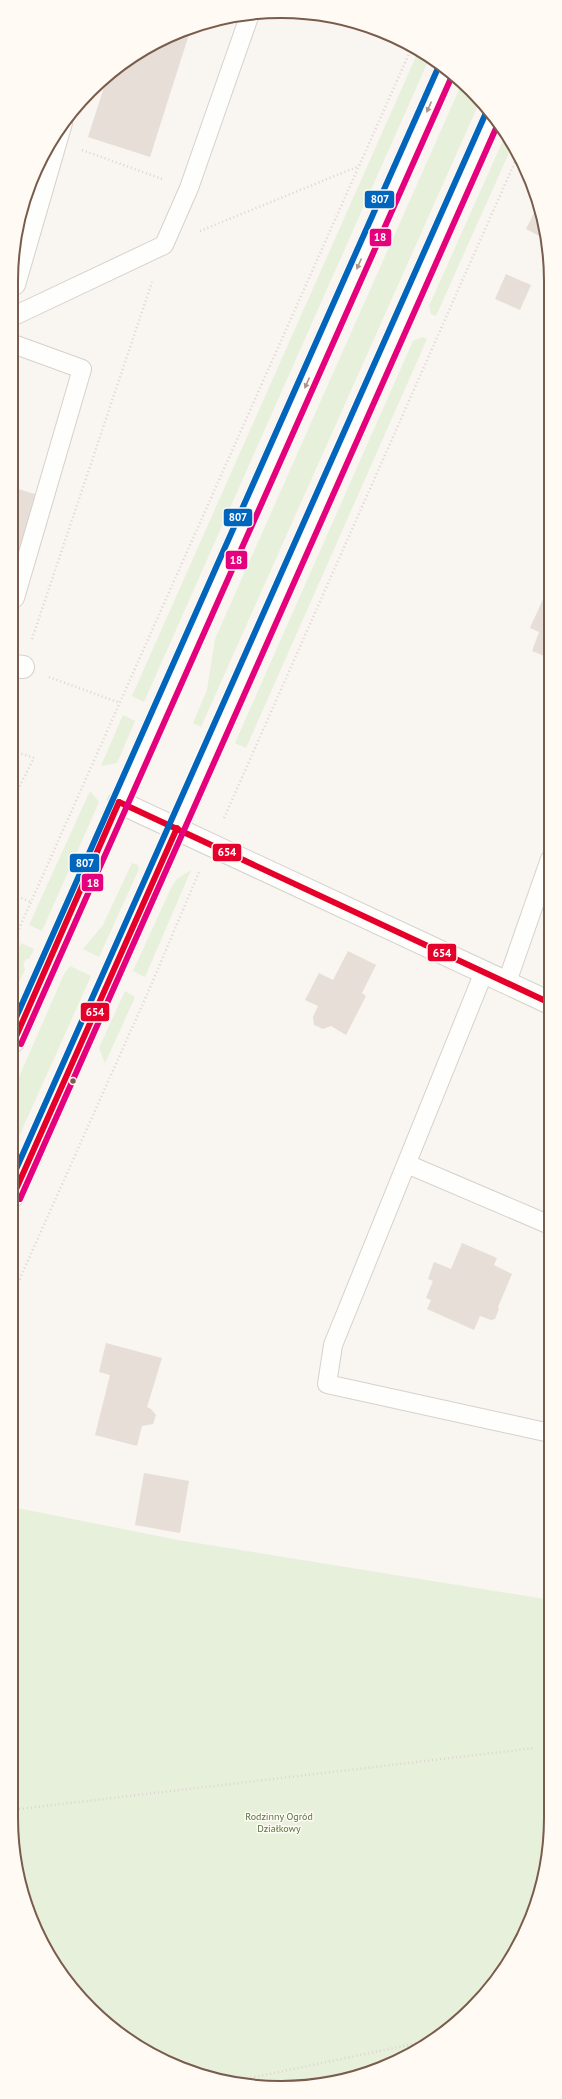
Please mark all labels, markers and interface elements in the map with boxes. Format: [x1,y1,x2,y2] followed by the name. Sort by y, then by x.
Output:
[426,101,432,113] one-way arrow
[364,190,395,209] line badge: 807
[371,192,389,206] text: 807
[369,228,392,247] line badge: 18
[374,230,386,244] text: 18
[356,258,362,270] one-way arrow
[303,377,309,389] one-way arrow
[223,508,253,527] line badge: 807
[229,510,247,524] text: 807
[225,550,248,570] line badge: 18
[230,553,242,567] text: 18
[212,843,242,862] line badge: 654
[218,845,237,859] text: 654
[69,853,100,873] line badge: 807
[76,856,94,870] text: 807
[81,873,104,892] line badge: 18
[87,876,99,890] text: 18
[427,943,457,962] line badge: 654
[433,946,452,960] text: 654
[80,1002,110,1022] line badge: 654
[86,1005,105,1019] text: 654
[68,1076,78,1086] unlabelled marker
[245,1810,313,1835] park label: Rodzinny Ogród Działkowy

